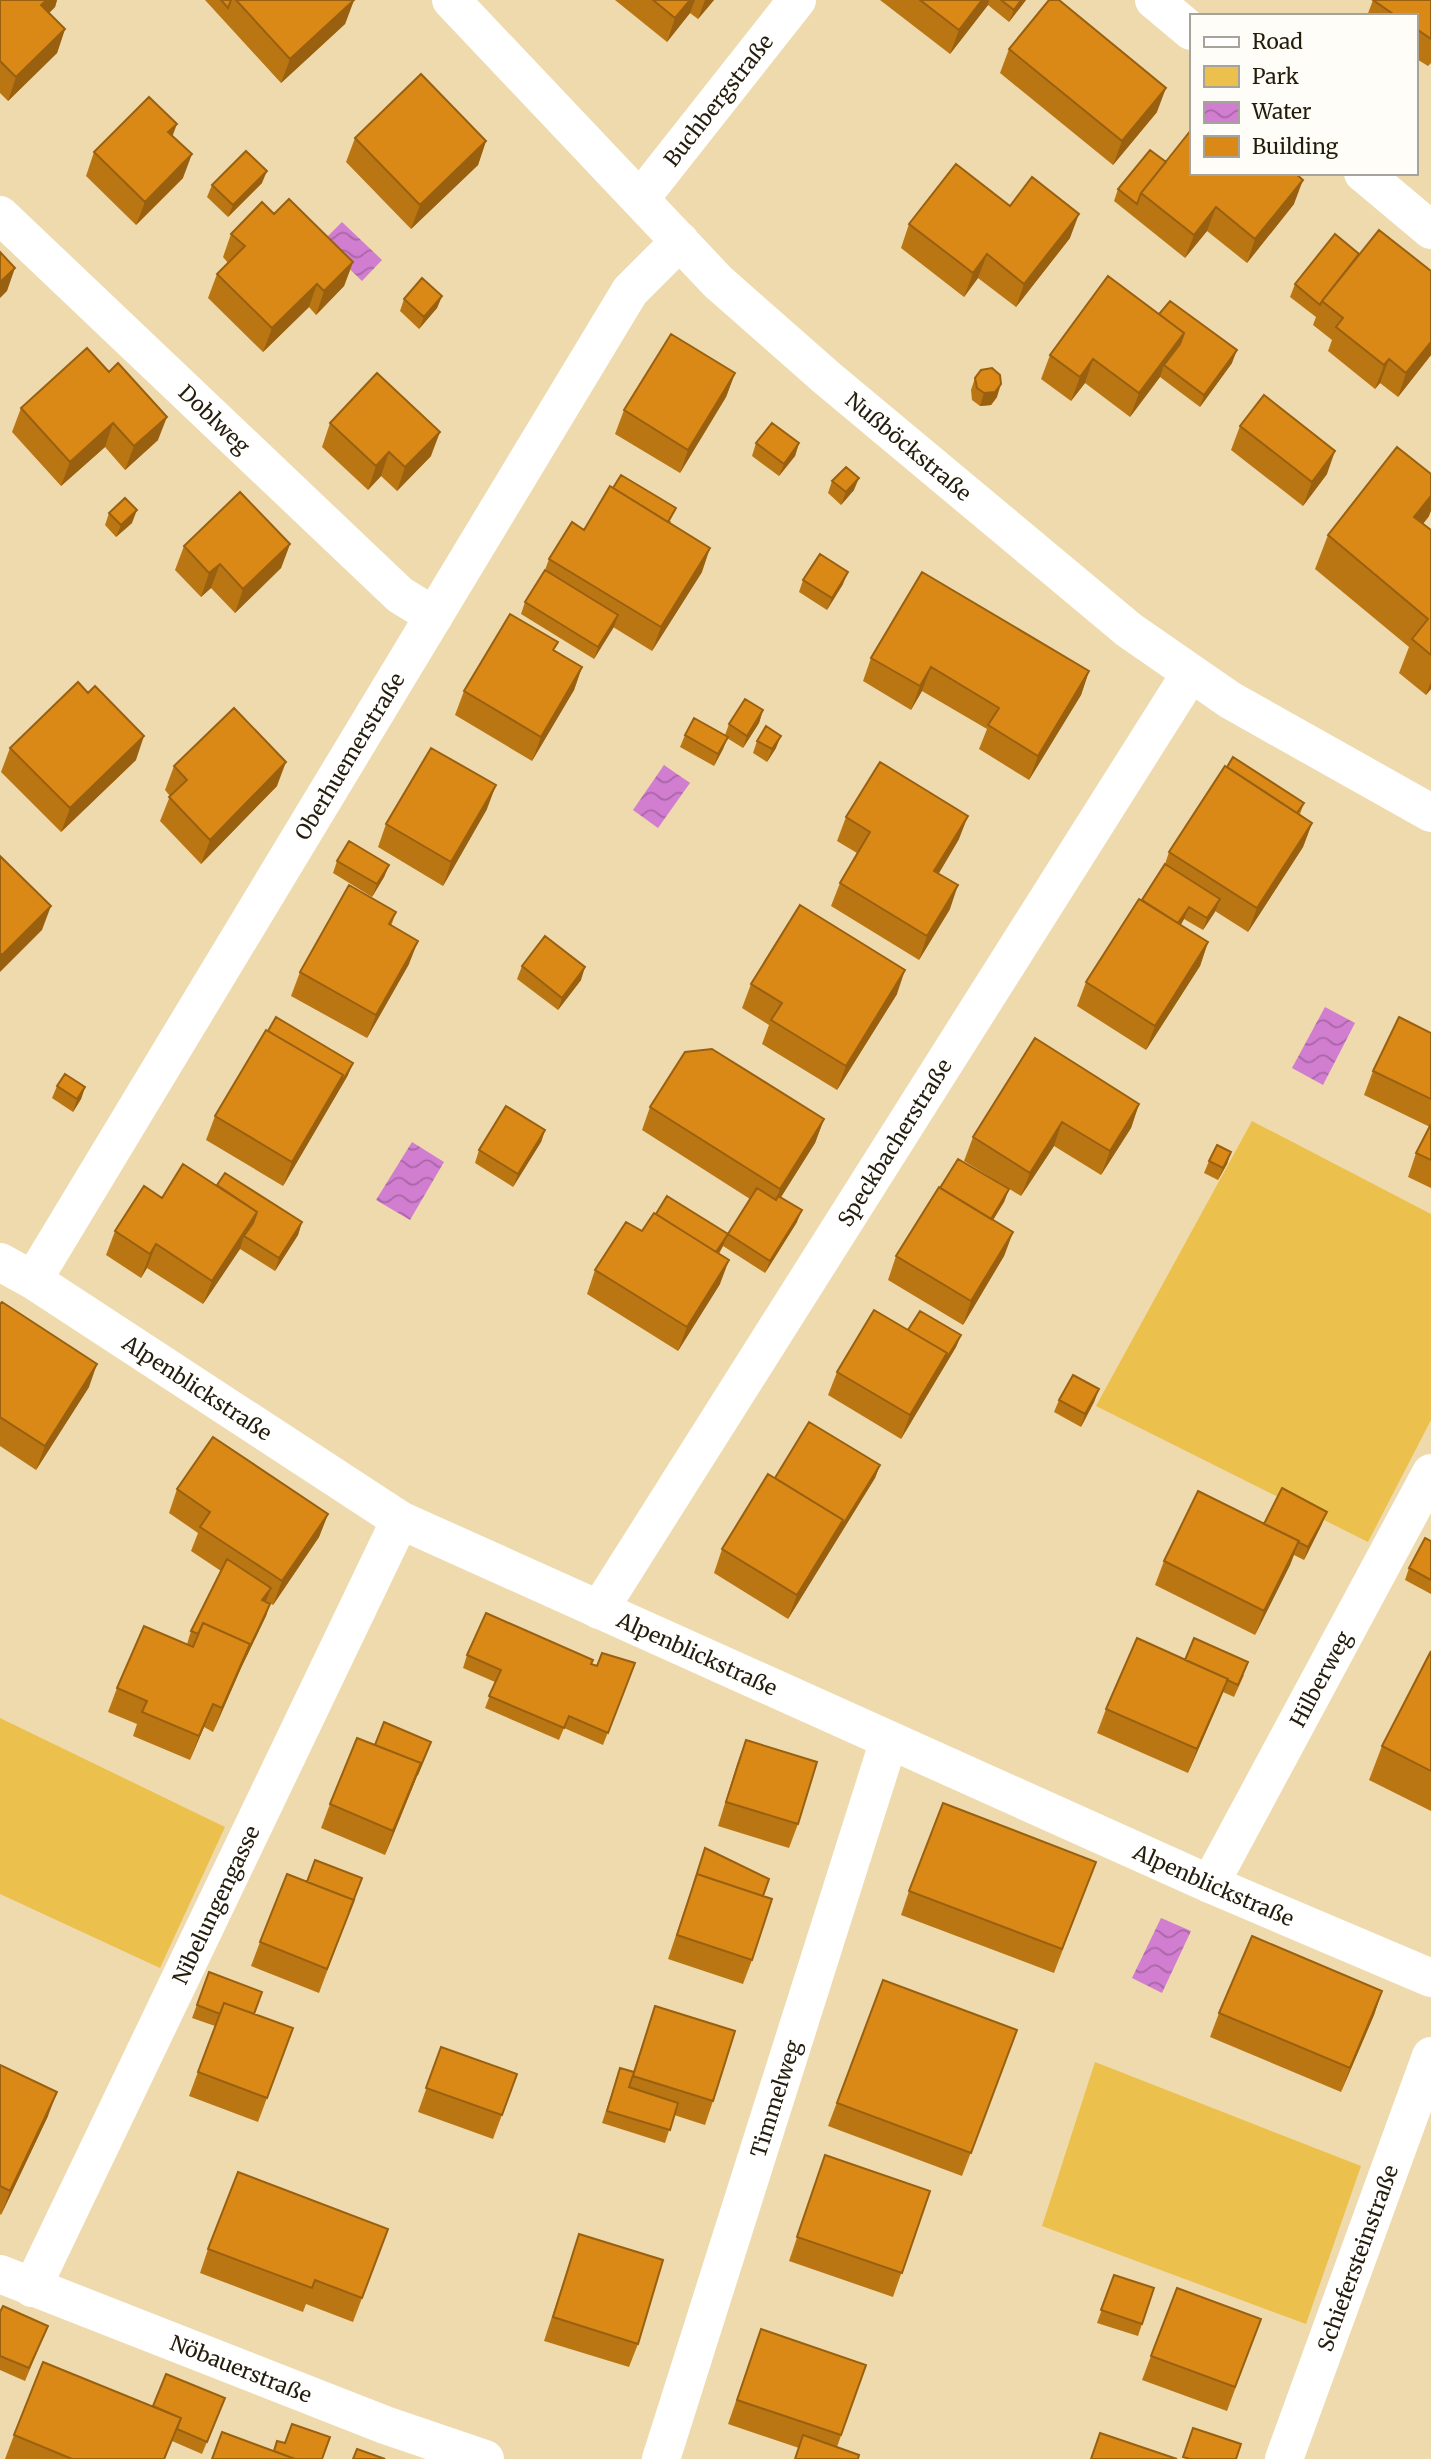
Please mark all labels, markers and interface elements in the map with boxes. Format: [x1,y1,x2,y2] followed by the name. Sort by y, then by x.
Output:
[1190,14,1417,175] legend
[1252,28,1303,55] text: Road
[658,29,779,172] street label: Buchbergstraße
[1252,63,1299,90] text: Park
[1251,98,1311,125] text: Water
[1252,133,1339,160] text: Building
[173,379,256,459] street label: Doblweg
[840,386,977,506] street label: Nußböckstraße
[288,667,410,845] street label: Oberhuemerstraße
[831,1054,957,1231] street label: Speckbacherstraße
[117,1328,277,1446] street label: Alpenblickstraße
[612,1605,782,1701] street label: Alpenblickstraße
[1284,1626,1357,1732] street label: Hilberweg
[166,1821,265,1988] street label: Nibelungengasse
[1128,1837,1298,1932] street label: Alpenblickstraße
[744,2036,807,2161] street label: Timmelweg
[1311,2161,1404,2355] street label: Schiefersteinstraße
[167,2329,316,2408] street label: Nöbauerstraße

